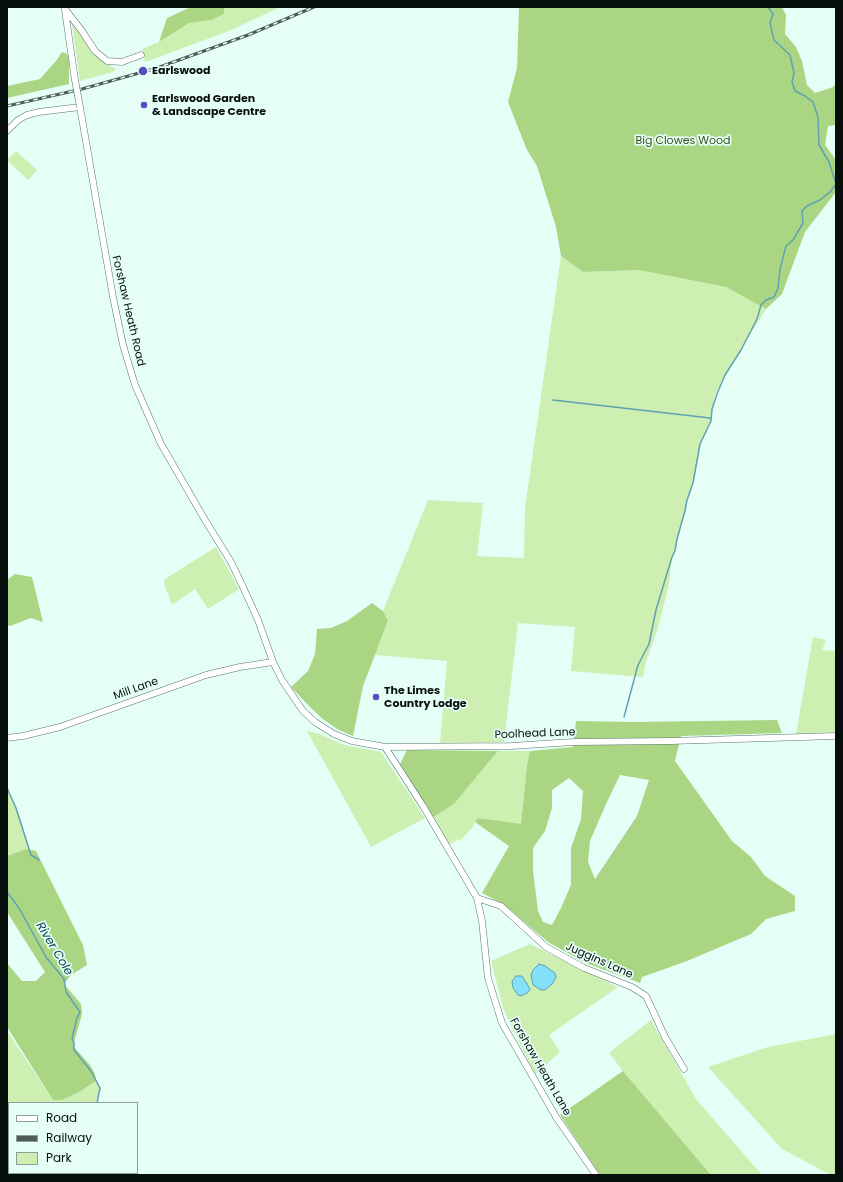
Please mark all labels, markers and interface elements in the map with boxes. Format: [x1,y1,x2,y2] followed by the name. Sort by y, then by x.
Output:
[152,64,211,78] place label: Earlswood
[137,65,149,77] marker: Earlswood
[152,92,266,118] place label: Earlswood Garden & Landscape Centre
[139,100,149,110] marker: Earlswood Garden & Landscape Centre
[636,134,730,148] park label: Big Clowes Wood
[109,254,147,368] street label: Forshaw Heath Road
[112,675,160,703] street label: Mill Lane
[384,684,467,710] place label: The Limes Country Lodge
[371,692,381,702] marker: The Limes Country Lodge
[494,726,576,742] street label: Poolhead Lane
[32,920,76,978] water label: River Cole
[563,940,635,982] street label: Juggins Lane
[507,1016,573,1118] street label: Forshaw Heath Lane
[8,1102,138,1174] legend
[46,1109,77,1126] text: Road
[46,1129,92,1146] text: Railway
[46,1149,72,1166] text: Park

